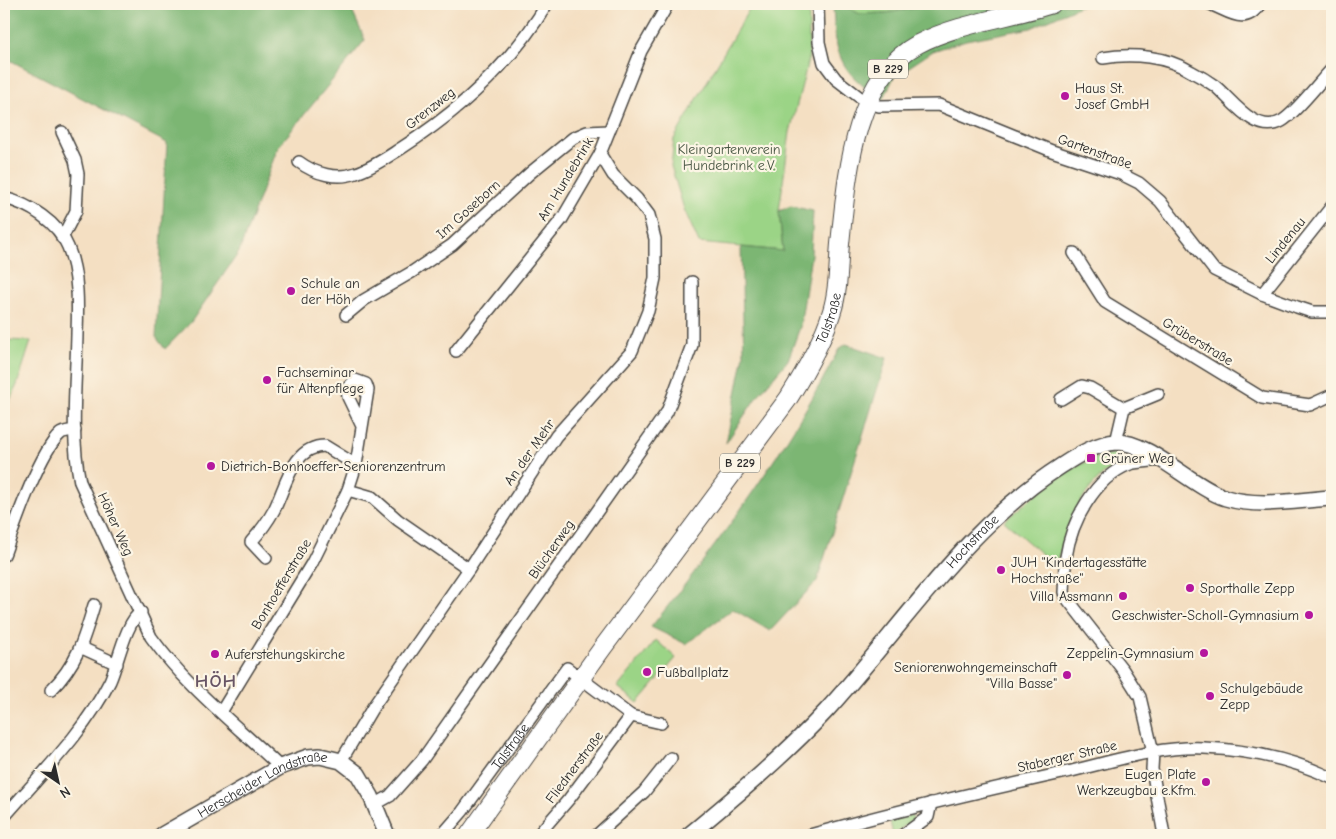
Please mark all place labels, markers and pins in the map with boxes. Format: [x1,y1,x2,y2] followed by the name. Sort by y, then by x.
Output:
[1075,80,1149,113] place label: Haus St. Josef GmbH
[1059,90,1071,102] marker: Haus St. Josef GmbH
[301,275,360,308] place label: Schule an der Höh
[285,285,297,297] marker: Schule an der Höh
[276,364,364,397] place label: Fachseminar für Altenpflege
[261,374,273,386] marker: Fachseminar für Altenpflege
[1101,450,1174,467] place label: Grüner Weg
[1085,452,1097,464] marker: Grüner Weg
[221,458,446,475] place label: Dietrich-Bonhoeffer-Seniorenzentrum
[205,460,217,472] marker: Dietrich-Bonhoeffer-Seniorenzentrum
[1011,554,1147,587] place label: JUH "Kindertagesstätte Hochstraße"
[995,564,1007,576] marker: JUH "Kindertagesstätte Hochstraße"
[1200,580,1295,597] place label: Sporthalle Zepp
[1184,582,1196,594] marker: Sporthalle Zepp
[1030,588,1113,605] place label: Villa Assmann
[1117,590,1129,602] marker: Villa Assmann
[1112,607,1299,624] place label: Geschwister-Scholl-Gymnasium
[1303,609,1315,621] marker: Geschwister-Scholl-Gymnasium
[1067,645,1194,662] place label: Zeppelin-Gymnasium
[225,646,345,663] place label: Auferstehungskirche
[1198,647,1210,659] marker: Zeppelin-Gymnasium
[209,648,221,660] marker: Auferstehungskirche
[894,659,1058,692] place label: Seniorenwohngemeinschaft "Villa Basse"
[657,664,728,681] place label: Fußballplatz
[641,666,653,678] marker: Fußballplatz
[1061,669,1073,681] marker: Seniorenwohngemeinschaft "Villa Basse"
[1220,680,1303,713] place label: Schulgebäude Zepp
[1204,690,1216,702] marker: Schulgebäude Zepp
[1077,766,1196,799] place label: Eugen Plate Werkzeugbau e.Kfm.
[1200,776,1212,788] marker: Eugen Plate Werkzeugbau e.Kfm.

